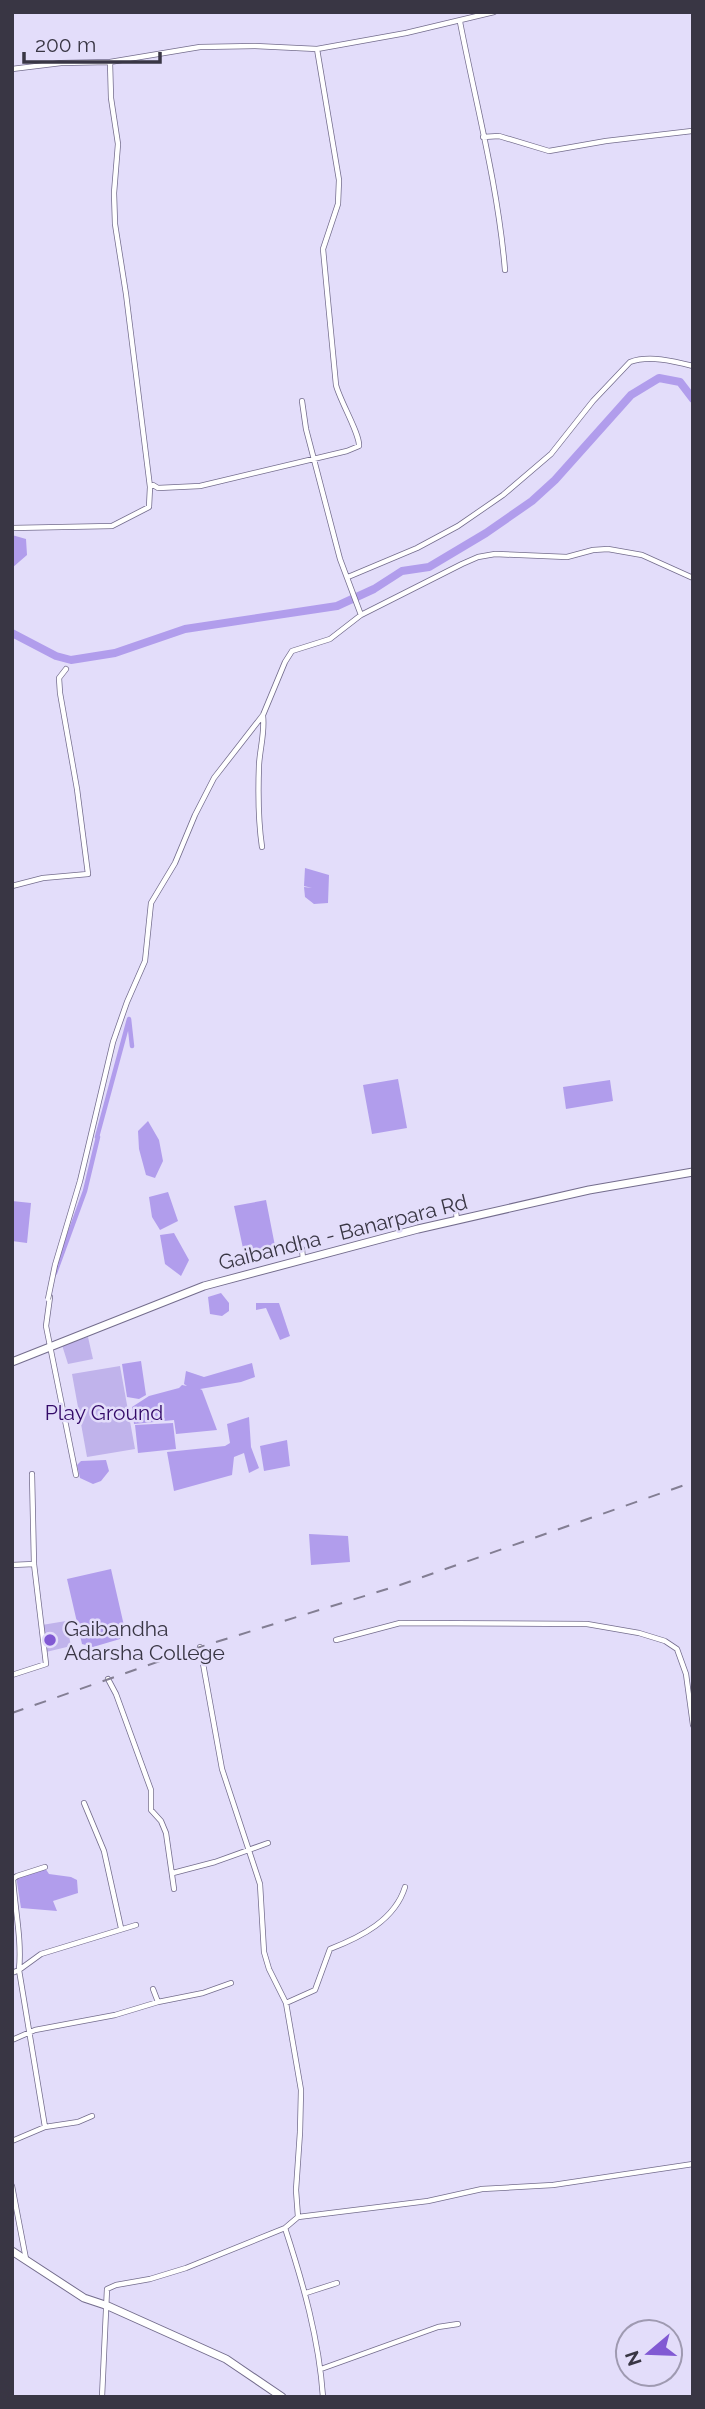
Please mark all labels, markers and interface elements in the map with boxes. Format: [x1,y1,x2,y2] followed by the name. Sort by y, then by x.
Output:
[24,21,161,65] scale bar
[35,32,96,57] text: 200 m
[216,1189,470,1275] street label: Gaibandha - Banarpara Rd
[45,1400,163,1425] park label: Play Ground
[64,1616,225,1665] place label: Gaibandha Adarsha College
[42,1632,58,1648] marker: Gaibandha Adarsha College
[614,2318,684,2388] north arrow
[620,2348,646,2369] text: N

